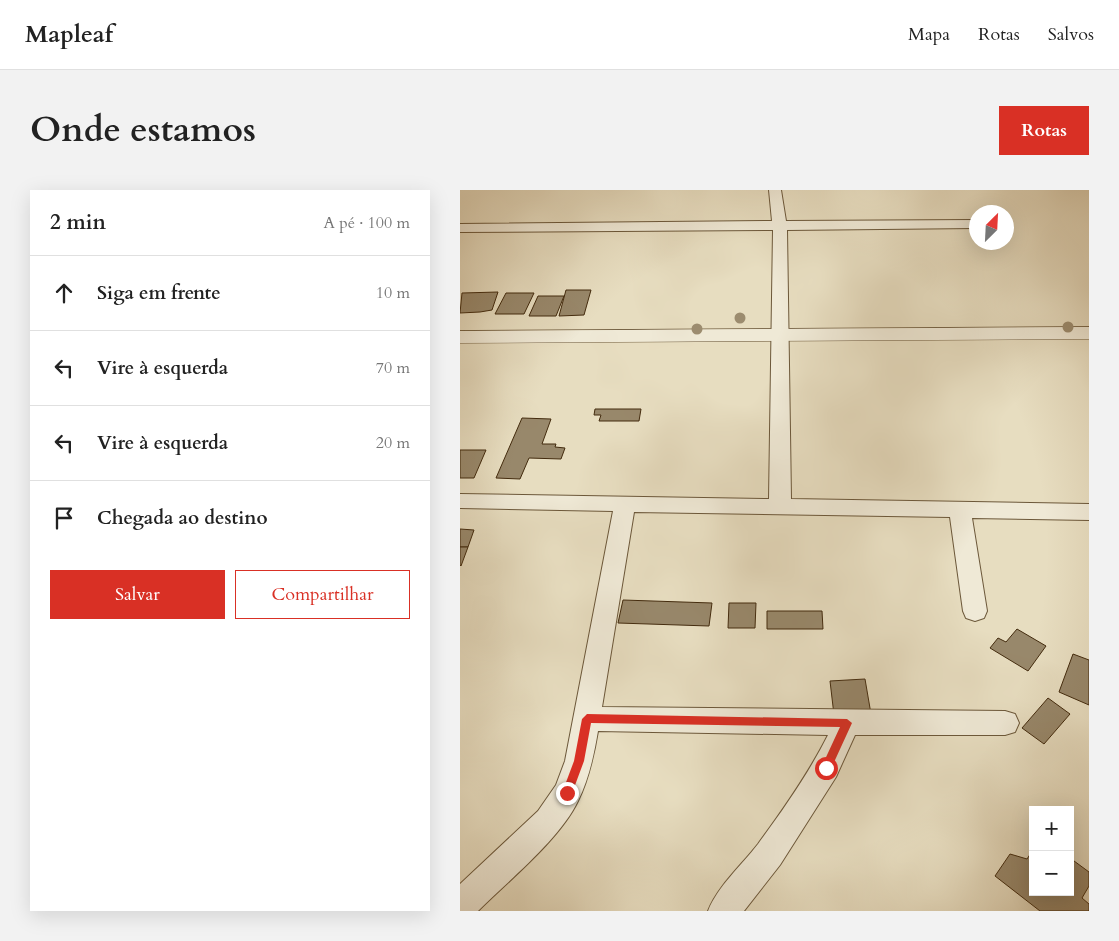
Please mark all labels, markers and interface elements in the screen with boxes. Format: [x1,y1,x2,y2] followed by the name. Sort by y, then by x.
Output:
[25,18,113,51] text: Mapleaf
[908,22,950,47] text: Mapa
[978,22,1020,47] text: Rotas
[1048,22,1094,47] text: Salvos
[30,106,256,154] text: Onde estamos
[999,106,1089,155] button: Rotas
[969,205,1014,250] north arrow
[50,208,106,237] text: 2 min
[323,212,410,234] text: A pé · 100 m
[50,279,78,307] icon: ahead
[97,280,221,306] text: Siga em frente
[376,282,410,304] text: 10 m
[50,354,78,382] icon: left
[97,355,228,381] text: Vire à esquerda
[376,357,410,379] text: 70 m
[50,429,78,457] icon: left
[97,430,228,456] text: Vire à esquerda
[376,432,410,454] text: 20 m
[50,504,78,532] icon: arrive
[97,505,268,531] text: Chegada ao destino
[50,570,225,619] button: Salvar
[235,570,410,619] button: Compartilhar
[815,757,838,780] route start
[556,782,579,805] route end
[1029,806,1074,896] map controls
[1029,806,1074,851] button: +
[1029,851,1074,896] button: −

